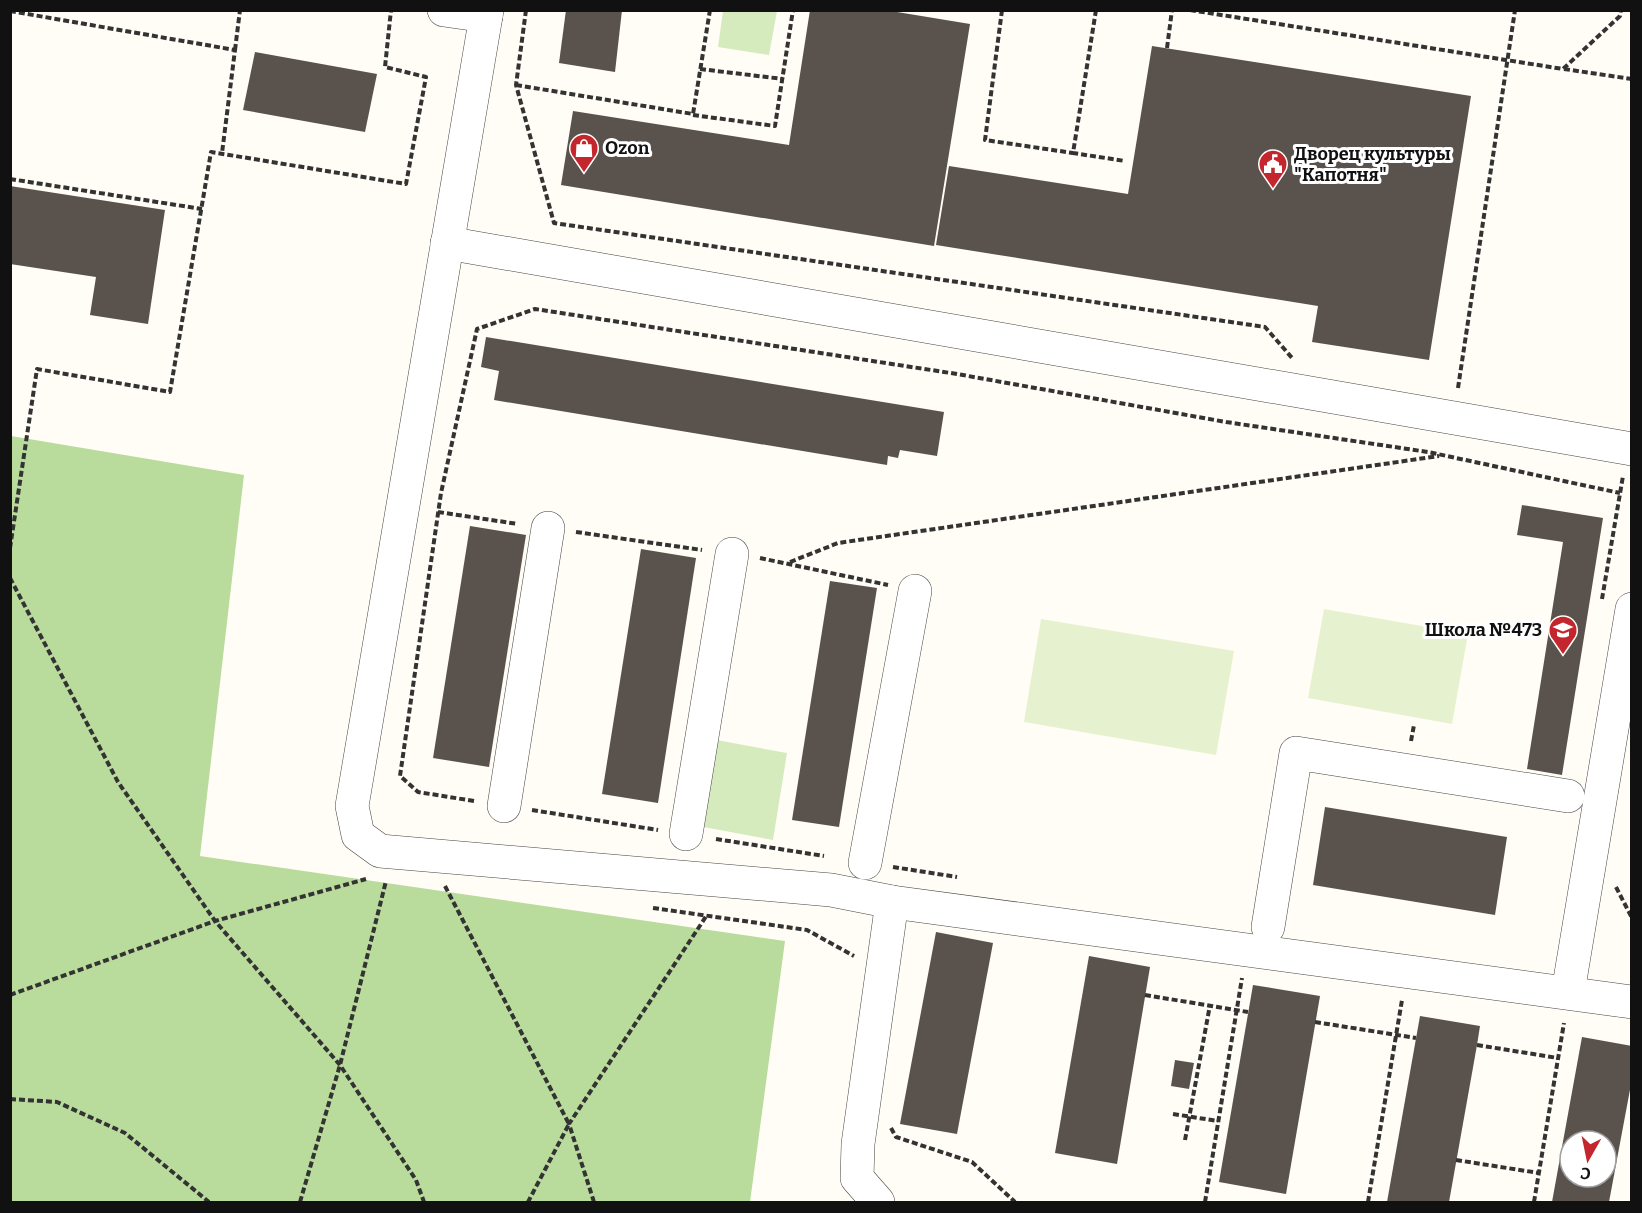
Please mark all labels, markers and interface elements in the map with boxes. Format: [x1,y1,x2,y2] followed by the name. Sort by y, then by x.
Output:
[568,132,600,174] shop icon: Ozon
[605,137,650,159] place label: Ozon
[1294,143,1451,186] place label: Дворец культуры "Капотня"
[1257,148,1289,190] public building icon: Дворец культуры "Капотня"
[1547,614,1579,656] school or university icon: Школа №473
[1425,619,1542,641] place label: Школа №473
[1558,1129,1618,1189] north arrow
[1579,1163,1592,1183] text: С

